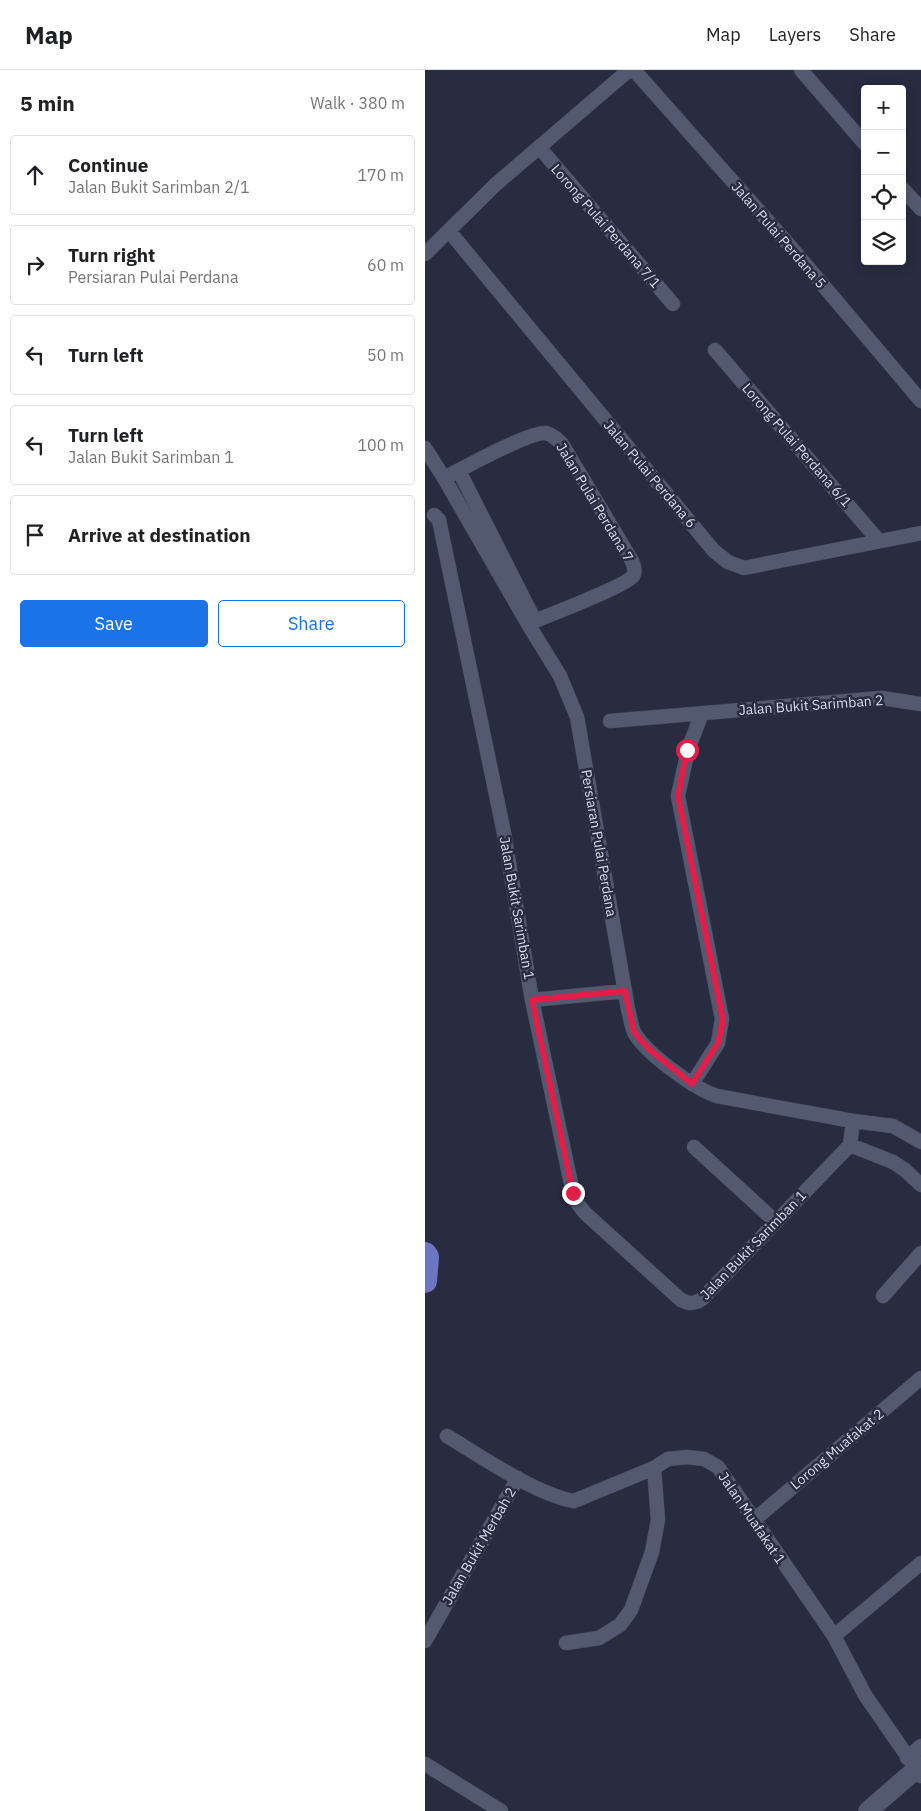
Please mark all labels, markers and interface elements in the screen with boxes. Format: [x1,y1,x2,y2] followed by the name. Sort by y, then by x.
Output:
[25,19,73,51] text: Map
[706,23,741,46] text: Map
[769,23,821,46] text: Layers
[849,23,896,46] text: Share
[861,85,906,265] map controls
[861,85,906,130] button: +
[20,89,75,117] text: 5 min
[310,93,405,113] text: Walk · 380 m
[861,130,906,175] button: −
[68,153,148,177] text: Continue
[547,160,665,292] street label: Lorong Pulai Perdana 7/1
[21,161,49,189] icon: ahead
[357,165,404,185] text: 170 m
[861,175,906,220] button: locate
[68,177,250,197] text: Jalan Bukit Sarimban 2/1
[728,178,830,292] street label: Jalan Pulai Perdana 5
[861,220,906,265] button: layers
[68,243,155,267] text: Turn right
[21,251,49,279] icon: right
[367,255,404,275] text: 60 m
[68,267,238,287] text: Persiaran Pulai Perdana
[21,341,49,369] icon: left
[68,343,144,367] text: Turn left
[367,345,404,365] text: 50 m
[738,379,856,511] street label: Lorong Pulai Perdana 6/1
[600,416,700,532] street label: Jalan Pulai Perdana 6
[68,423,144,447] text: Turn left
[21,431,49,459] icon: left
[357,435,404,455] text: 100 m
[552,439,638,565] street label: Jalan Pulai Perdana 7
[68,447,234,467] text: Jalan Bukit Sarimban 1
[21,521,49,549] icon: arrive
[68,523,251,547] text: Arrive at destination
[20,600,208,647] button: Save
[218,600,405,647] button: Share
[738,691,884,719] street label: Jalan Bukit Sarimban 2
[676,739,699,762] route start
[577,768,621,919] street label: Persiaran Pulai Perdana
[496,835,538,981] street label: Jalan Bukit Sarimban 1
[562,1182,585,1205] route end
[696,1187,810,1303] street label: Jalan Bukit Sarimban 1
[787,1405,887,1493] street label: Lorong Muafakat 2
[715,1468,789,1568] street label: Jalan Muafakat 1
[438,1484,520,1608] street label: Jalan Bukit Merbah 2

